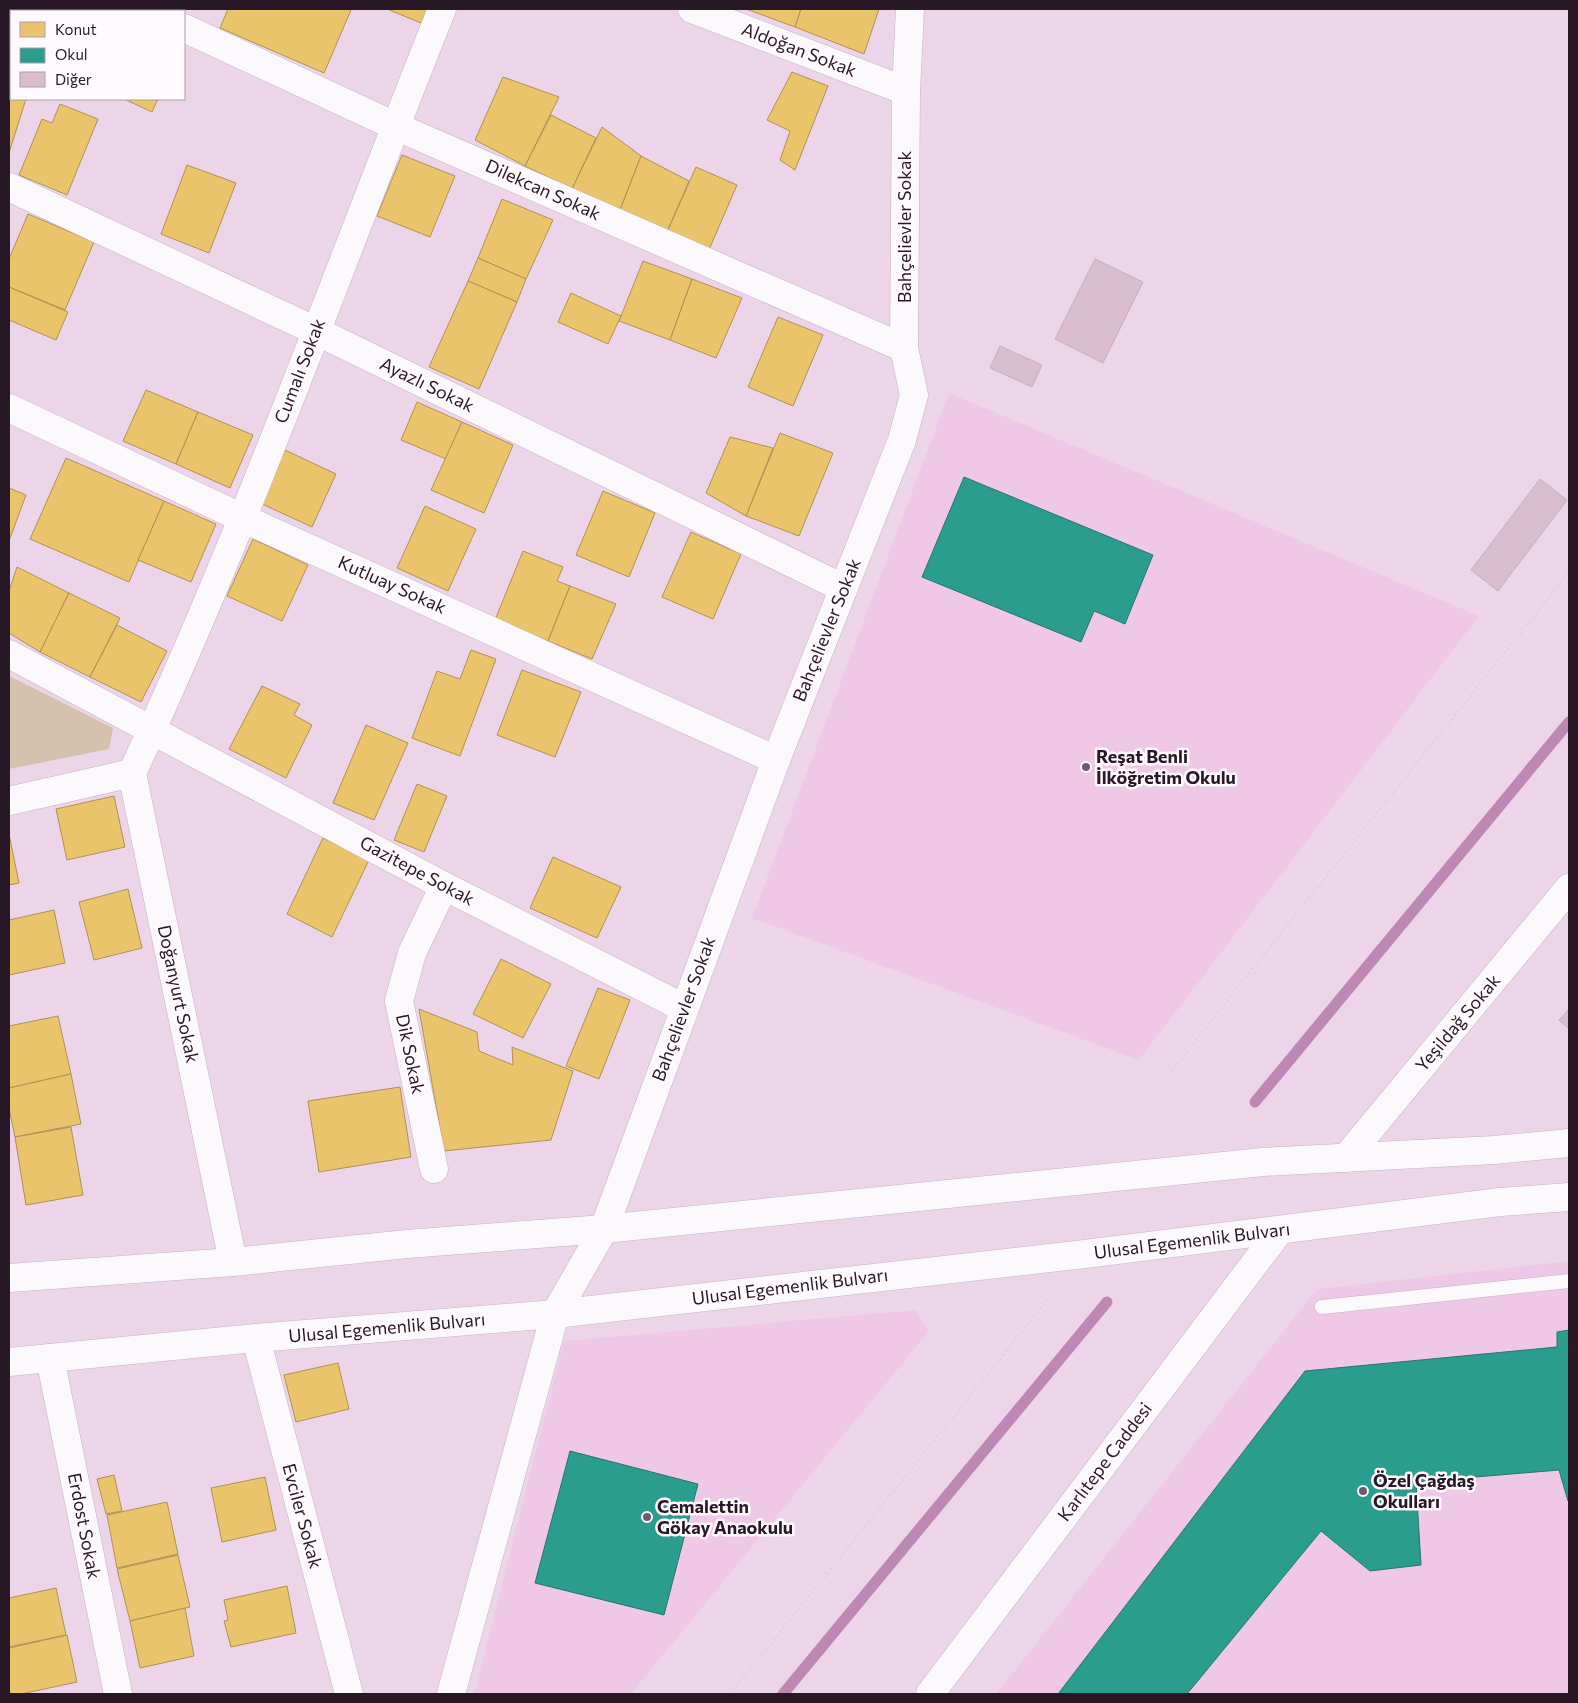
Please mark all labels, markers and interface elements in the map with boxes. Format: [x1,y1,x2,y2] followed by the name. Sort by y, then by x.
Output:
[10,10,185,100] legend
[739,17,860,81] street label: Aldoğan Sokak
[55,20,97,38] text: Konut
[55,45,88,63] text: Okul
[55,70,92,88] text: Diğer
[893,151,915,303] street label: Bahçelievler Sokak
[482,154,605,224] street label: Dilekcan Sokak
[269,315,329,426] street label: Cumalı Sokak
[377,352,478,416] street label: Ayazlı Sokak
[335,550,450,618] street label: Kutluay Sokak
[787,555,865,704] street label: Bahçelievler Sokak
[1096,745,1236,788] place label: Reşat Benli İlköğretim Okulu
[1080,761,1092,773] marker: Reşat Benli İlköğretim Okulu
[356,831,479,910] street label: Gazitepe Sokak
[154,923,204,1065] street label: Doğanyurt Sokak
[647,933,720,1084] street label: Bahçelievler Sokak
[1410,969,1504,1075] street label: Yeşildağ Sokak
[392,1012,430,1096] street label: Dik Sokak
[1092,1217,1291,1263] street label: Ulusal Egemenlik Bulvarı
[690,1263,889,1309] street label: Ulusal Egemenlik Bulvarı
[288,1307,486,1347] street label: Ulusal Egemenlik Bulvarı
[1052,1398,1156,1525] street label: Karlıtepe Caddesi
[278,1461,328,1571] street label: Evciler Sokak
[1373,1469,1475,1512] place label: Özel Çağdaş Okulları
[64,1471,106,1581] street label: Erdost Sokak
[1357,1485,1369,1497] marker: Özel Çağdaş Okulları
[657,1495,793,1538] place label: Cemalettin Gökay Anaokulu
[641,1511,653,1523] marker: Cemalettin Gökay Anaokulu

